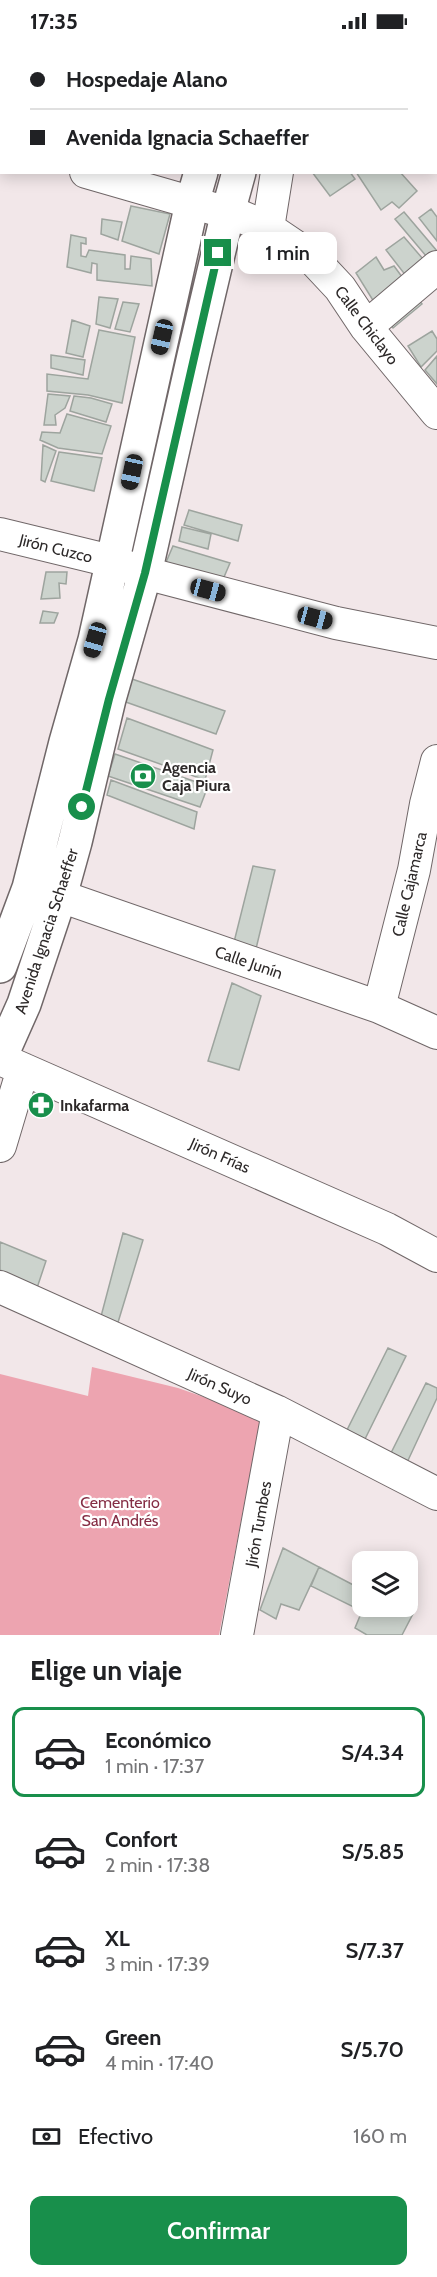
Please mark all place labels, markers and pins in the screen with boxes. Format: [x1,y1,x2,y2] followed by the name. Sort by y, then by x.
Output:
[162,758,230,795] place label: Agencia Caja Piura
[128,761,158,791] bank icon: Agencia Caja Piura
[26,1090,56,1120] pharmacy icon: Inkafarma
[60,1096,129,1115] place label: Inkafarma

